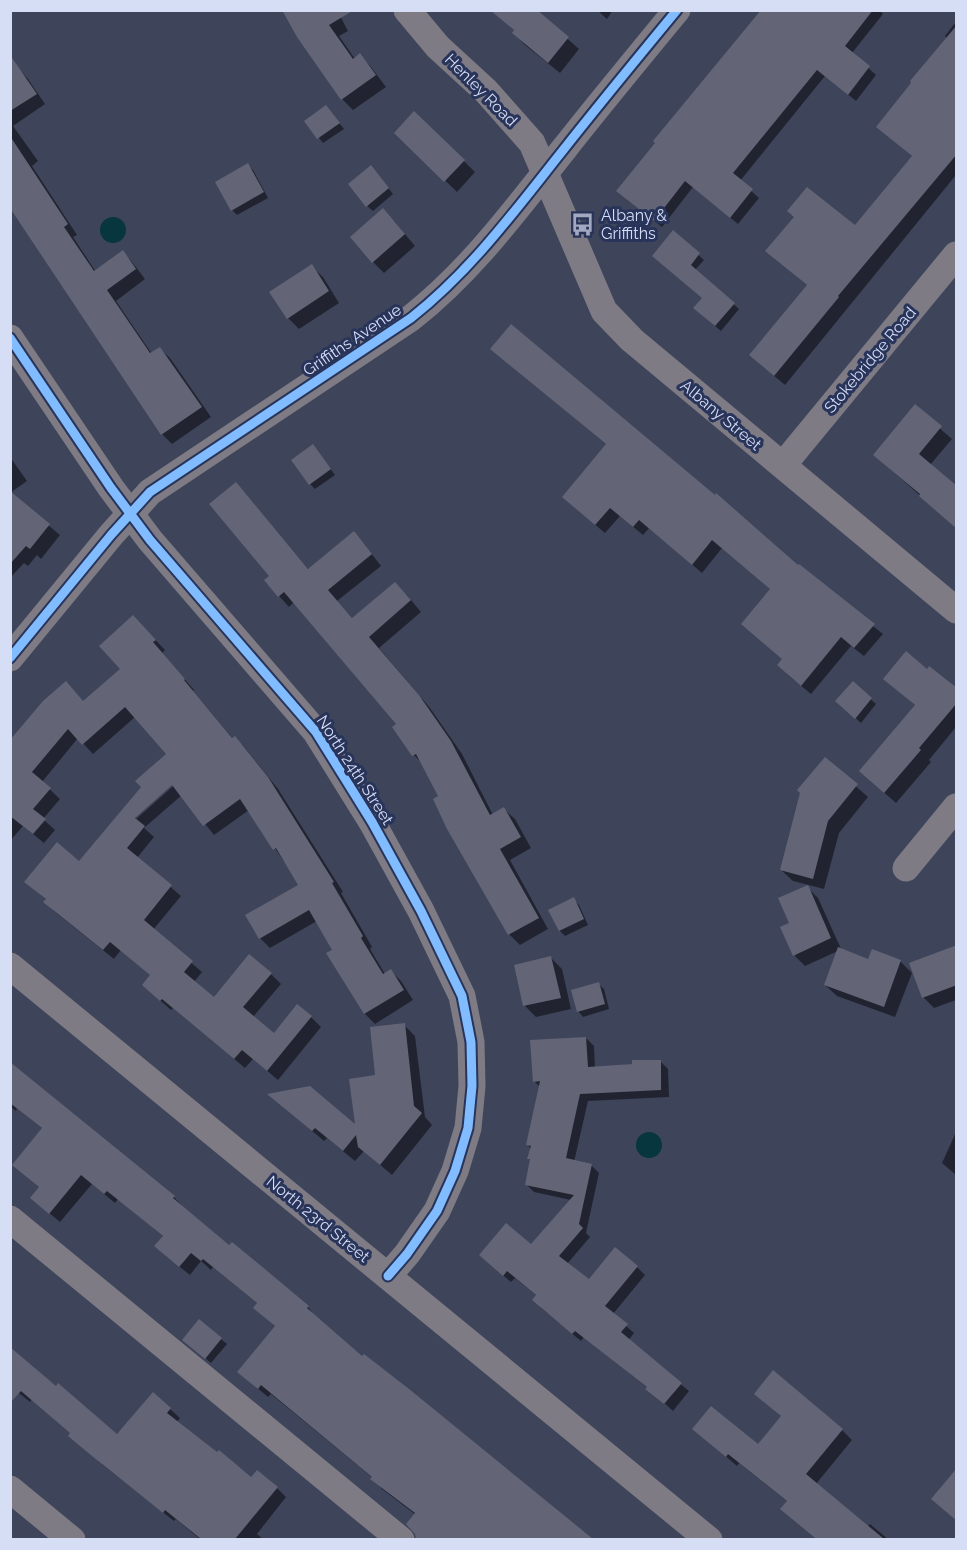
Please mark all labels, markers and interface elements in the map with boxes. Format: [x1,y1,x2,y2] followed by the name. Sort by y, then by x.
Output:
[441,50,521,130] street label: Henley Road
[601,206,667,243] place label: Albany & Griffiths
[570,211,596,237] bus stop icon: Albany & Griffiths
[299,300,405,380] street label: Griffiths Avenue
[820,303,920,417] street label: Stokebridge Road
[677,376,766,455] street label: Albany Street
[313,712,398,829] street label: North 24th Street
[263,1172,374,1267] street label: North 23rd Street

